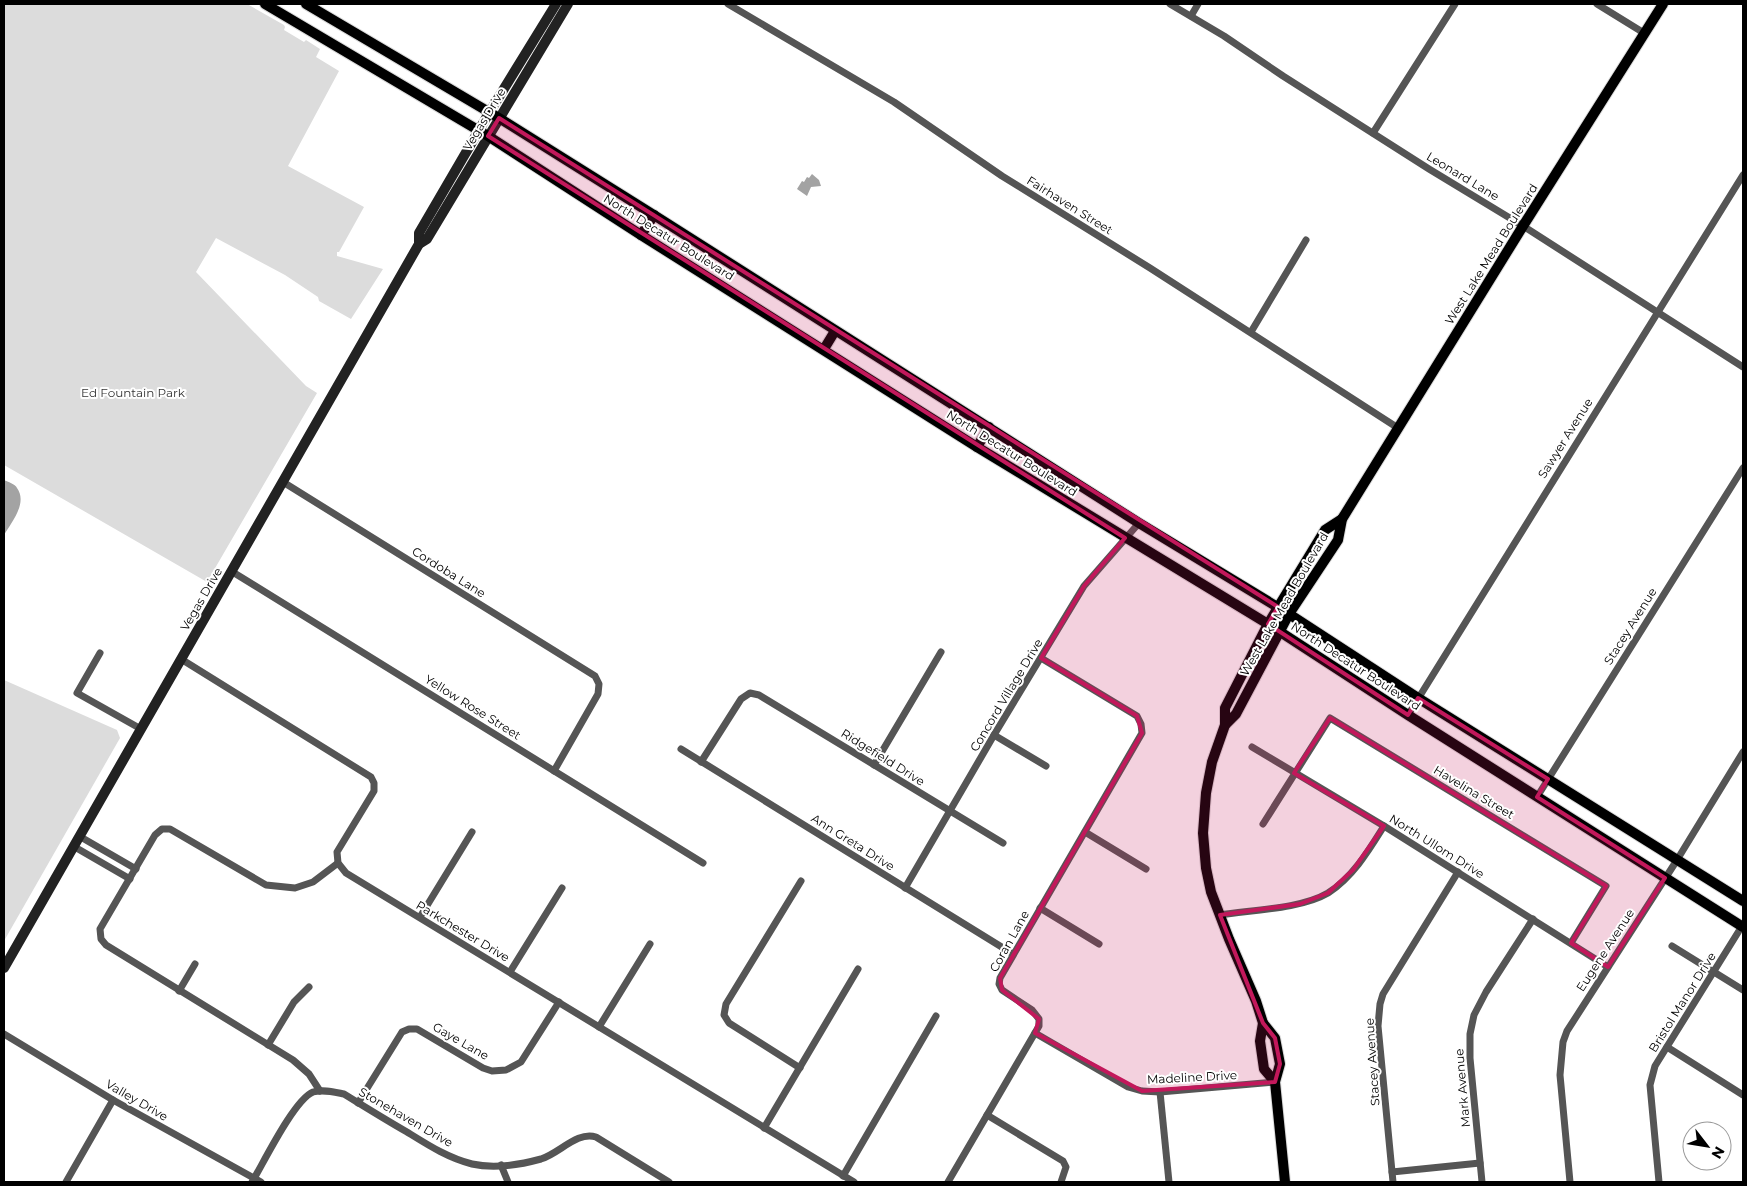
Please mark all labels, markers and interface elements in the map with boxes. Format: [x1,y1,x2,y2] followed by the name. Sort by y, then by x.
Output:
[459,85,509,153] street label: Vegas Drive
[1424,148,1502,204] street label: Leonard Lane
[1024,173,1116,238] street label: Fairhaven Street
[1441,181,1541,327] street label: West Lake Mead Boulevard
[601,191,737,283] street label: North Decatur Boulevard
[81,385,186,400] park label: Ed Fountain Park
[1534,395,1596,481] street label: Sawyer Avenue
[944,407,1080,499] street label: North Decatur Boulevard
[1237,530,1331,678] street label: West Lake Mead Boulevard
[409,543,489,601] street label: Cordoba Lane
[177,565,225,633] street label: Vegas Drive
[1600,585,1660,667] street label: Stacey Avenue
[1288,618,1424,714] street label: North Decatur Boulevard
[966,636,1046,754] street label: Concord Village Drive
[422,671,524,743] street label: Yellow Rose Street
[838,725,928,789] street label: Ridgefield Drive
[1431,762,1517,822] street label: Havelina Street
[809,810,897,874] street label: Ann Greta Drive
[1387,811,1487,881] street label: North Ullom Drive
[414,897,512,965] street label: Parkchester Drive
[1573,906,1637,994] street label: Eugene Avenue
[986,908,1032,974] street label: Coran Lane
[1645,949,1719,1055] street label: Bristol Manor Drive
[1361,1018,1383,1106] street label: Stacey Avenue
[430,1019,492,1063] street label: Gaye Lane
[1451,1048,1473,1128] street label: Mark Avenue
[1147,1067,1237,1087] street label: Madeline Drive
[103,1076,171,1124] street label: Valley Drive
[356,1084,456,1150] street label: Stonehaven Drive
[1682,1121,1732,1171] north arrow
[1708,1143,1729,1162] text: N

